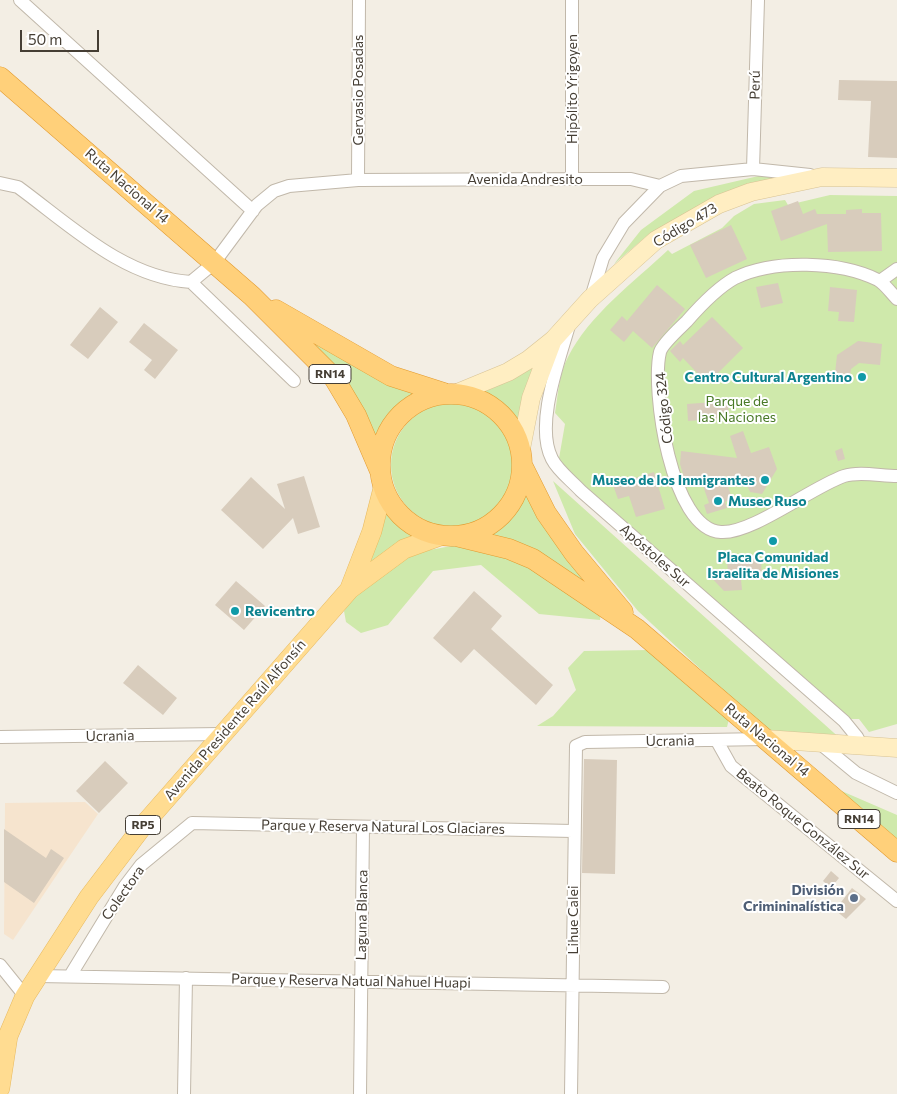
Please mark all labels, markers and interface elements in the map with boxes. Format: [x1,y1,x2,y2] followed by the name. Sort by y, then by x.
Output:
[22,20,101,52] scale bar
[28,30,62,48] text: 50 m
[564,34,580,144] street label: Hipólito Yrigoyen
[350,35,366,145] street label: Gervasio Posadas
[746,70,764,100] street label: Perú
[82,145,172,227] street label: Ruta Nacional 14
[467,171,583,187] street label: Avenida Andresito
[650,199,720,251] street label: Código 473
[309,364,351,384] road number: RN14
[685,369,852,385] place label: Centro Cultural Argentino
[652,371,676,445] street label: Código 324
[856,371,868,383] marker: Centro Cultural Argentino
[698,393,776,426] park label: Parque de las Naciones
[592,472,755,488] place label: Museo de los Inmigrantes
[759,474,771,486] marker: Museo de los Inmigrantes
[728,493,807,509] place label: Museo Ruso
[712,495,724,507] marker: Museo Ruso
[616,521,694,591] street label: Apóstoles Sur
[767,535,779,547] marker: Placa Comunidad Israelita de Misiones
[707,549,839,582] place label: Placa Comunidad Israelita de Misiones
[245,603,315,619] place label: Revicentro
[229,605,241,617] marker: Revicentro
[161,636,309,804] street label: Avenida Presidente Raúl Alfonsín
[721,700,813,780] street label: Ruta Nacional 14
[85,727,135,745] street label: Ucrania
[645,732,695,750] street label: Ucrania
[733,765,873,883] street label: Beato Roque González Sur
[838,810,880,829] road number: RN14
[126,816,160,834] road number: RP5
[261,816,505,838] street label: Parque y Reserva Natural Los Glaciares
[98,863,148,923] street label: Colectora
[353,869,371,961] street label: Laguna Blanca
[743,882,844,914] place label: División Crimininalística
[565,886,581,954] street label: Lihue Calei
[848,892,860,904] marker: División Crimininalística
[231,971,471,991] street label: Parque y Reserva Natual Nahuel Huapi

